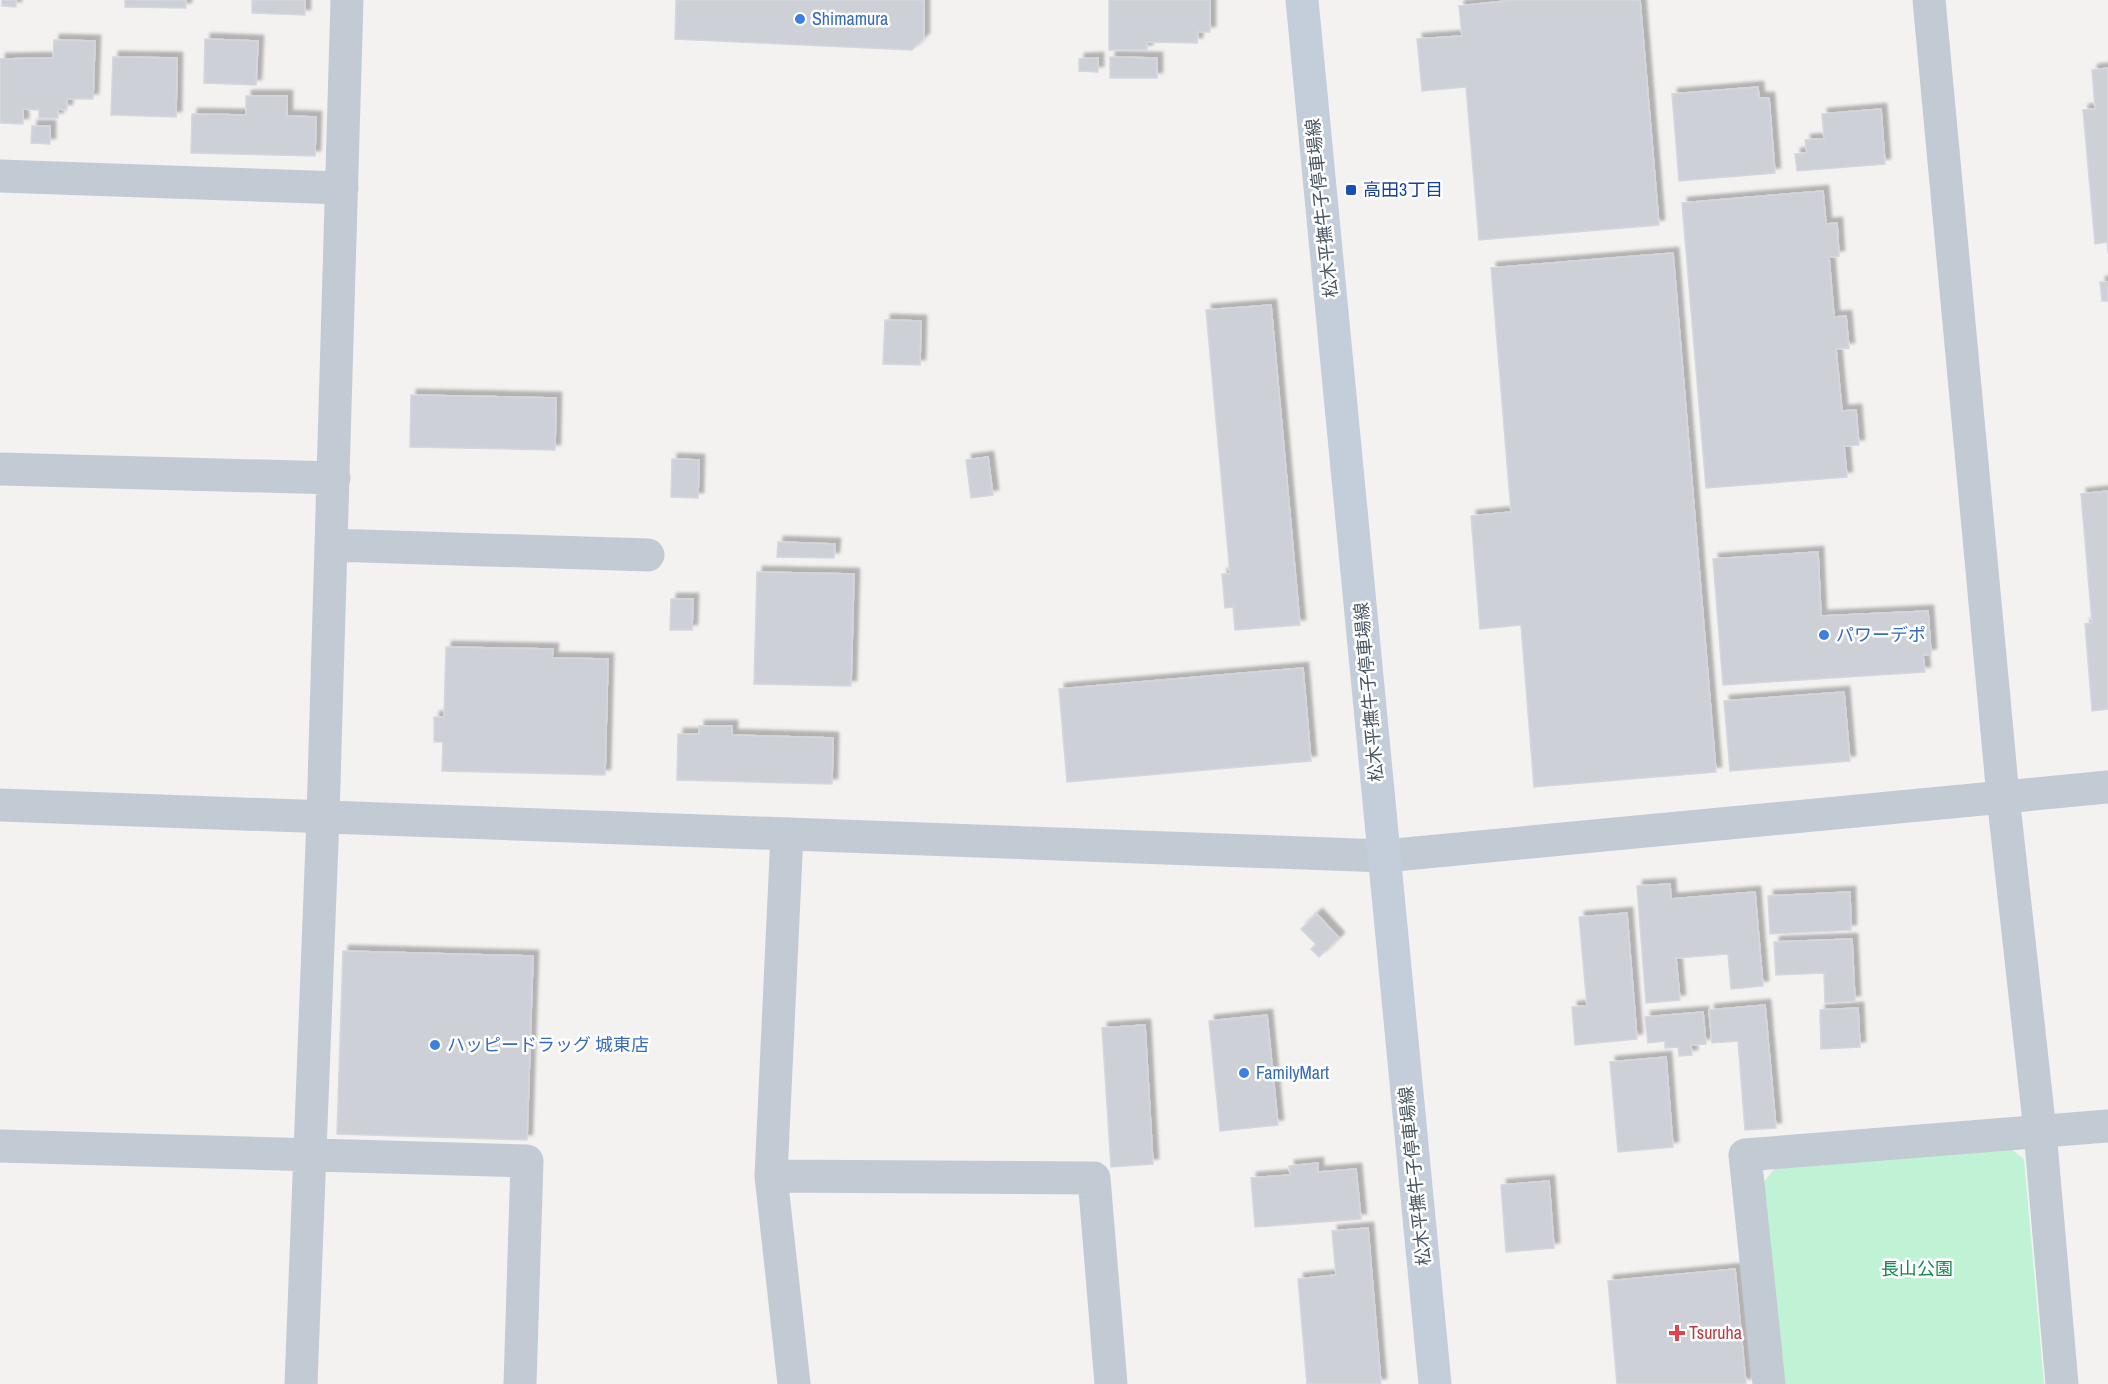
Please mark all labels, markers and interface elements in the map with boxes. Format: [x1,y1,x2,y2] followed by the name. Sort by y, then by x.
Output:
[812,6,888,31] place label: Shimamura
[793,12,807,26] marker: Shimamura
[1300,117,1343,299] street label: 松木平撫牛子停車場線
[1363,177,1443,202] place label: 高田3丁目
[1344,183,1358,197] marker: 高田3丁目
[1348,601,1389,783] street label: 松木平撫牛子停車場線
[1836,622,1926,647] place label: パワーデポ
[1817,628,1831,642] marker: パワーデポ
[447,1032,649,1057] place label: ハッピードラッグ 城東店
[428,1038,442,1052] marker: ハッピードラッグ 城東店
[1256,1060,1329,1085] place label: FamilyMart
[1237,1066,1251,1080] marker: FamilyMart
[1393,1085,1436,1267] street label: 松木平撫牛子停車場線
[1881,1256,1953,1281] park label: 長山公園
[1689,1320,1742,1345] place label: Tsuruha
[1670,1326,1684,1340] marker: Tsuruha

